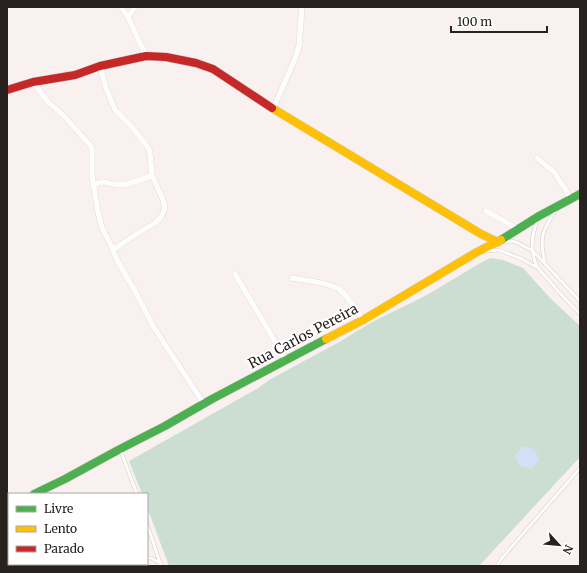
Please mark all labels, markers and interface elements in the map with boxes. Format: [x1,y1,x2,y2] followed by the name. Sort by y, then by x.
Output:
[451,8,547,34] scale bar
[457,14,492,29] text: 100 m
[245,299,362,373] street label: Rua Carlos Pereira
[8,493,148,565] legend
[44,501,73,516] text: Livre
[44,521,77,536] text: Lento
[539,525,579,565] north arrow
[44,541,84,556] text: Parado
[560,542,576,557] text: N

